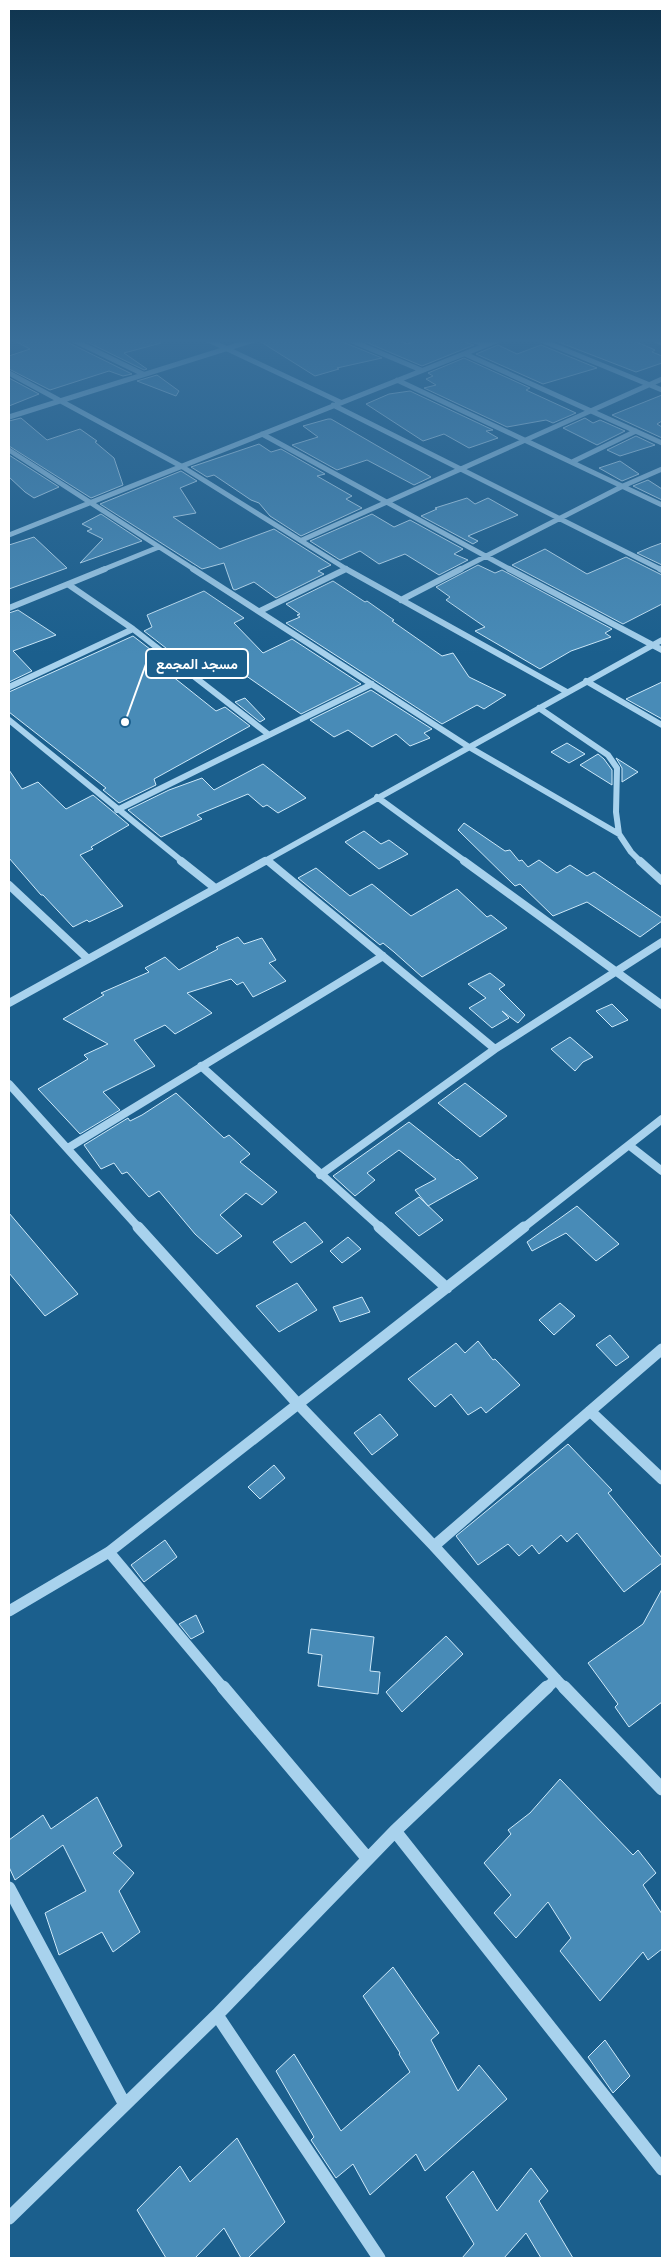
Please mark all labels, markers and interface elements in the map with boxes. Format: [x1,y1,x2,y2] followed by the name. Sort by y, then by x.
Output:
[146,649,248,678] callout: مسجد المجمع
[156,655,238,674] text: مسجد المجمع

